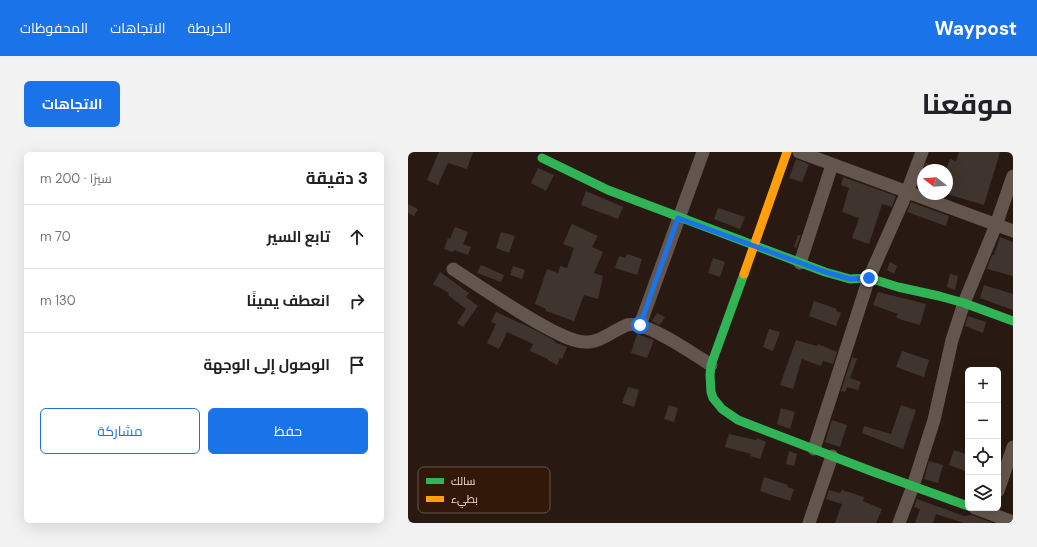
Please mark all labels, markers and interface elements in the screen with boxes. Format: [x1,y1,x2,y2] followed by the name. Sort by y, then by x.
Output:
[934,16,1017,41] text: Waypost
[20,19,88,37] text: المحفوظات
[110,19,166,37] text: الاتجاهات
[188,19,231,37] text: الخريطة
[24,81,120,127] button: الاتجاهات
[922,86,1013,123] text: موقعنا
[917,164,953,200] north arrow
[306,167,368,189] text: 3 دقيقة
[40,170,112,187] text: سيرًا · 200 m
[346,226,368,248] icon: ahead
[267,227,330,247] text: تابع السير
[40,228,71,245] text: 70 m
[860,269,878,287] route end
[346,290,368,312] icon: right
[247,291,330,311] text: انعطف يمينًا
[40,292,76,309] text: 130 m
[631,316,649,334] route start
[346,354,368,376] icon: arrive
[203,355,330,375] text: الوصول إلى الوجهة
[965,367,1001,511] map controls
[965,367,1001,403] button: +
[965,403,1001,439] button: −
[40,408,200,454] button: مشاركة
[208,408,368,454] button: حفظ
[965,439,1001,475] button: locate
[418,467,550,513] legend
[451,474,475,488] text: سالك
[965,475,1001,511] button: layers
[451,492,478,508] text: بطيء

